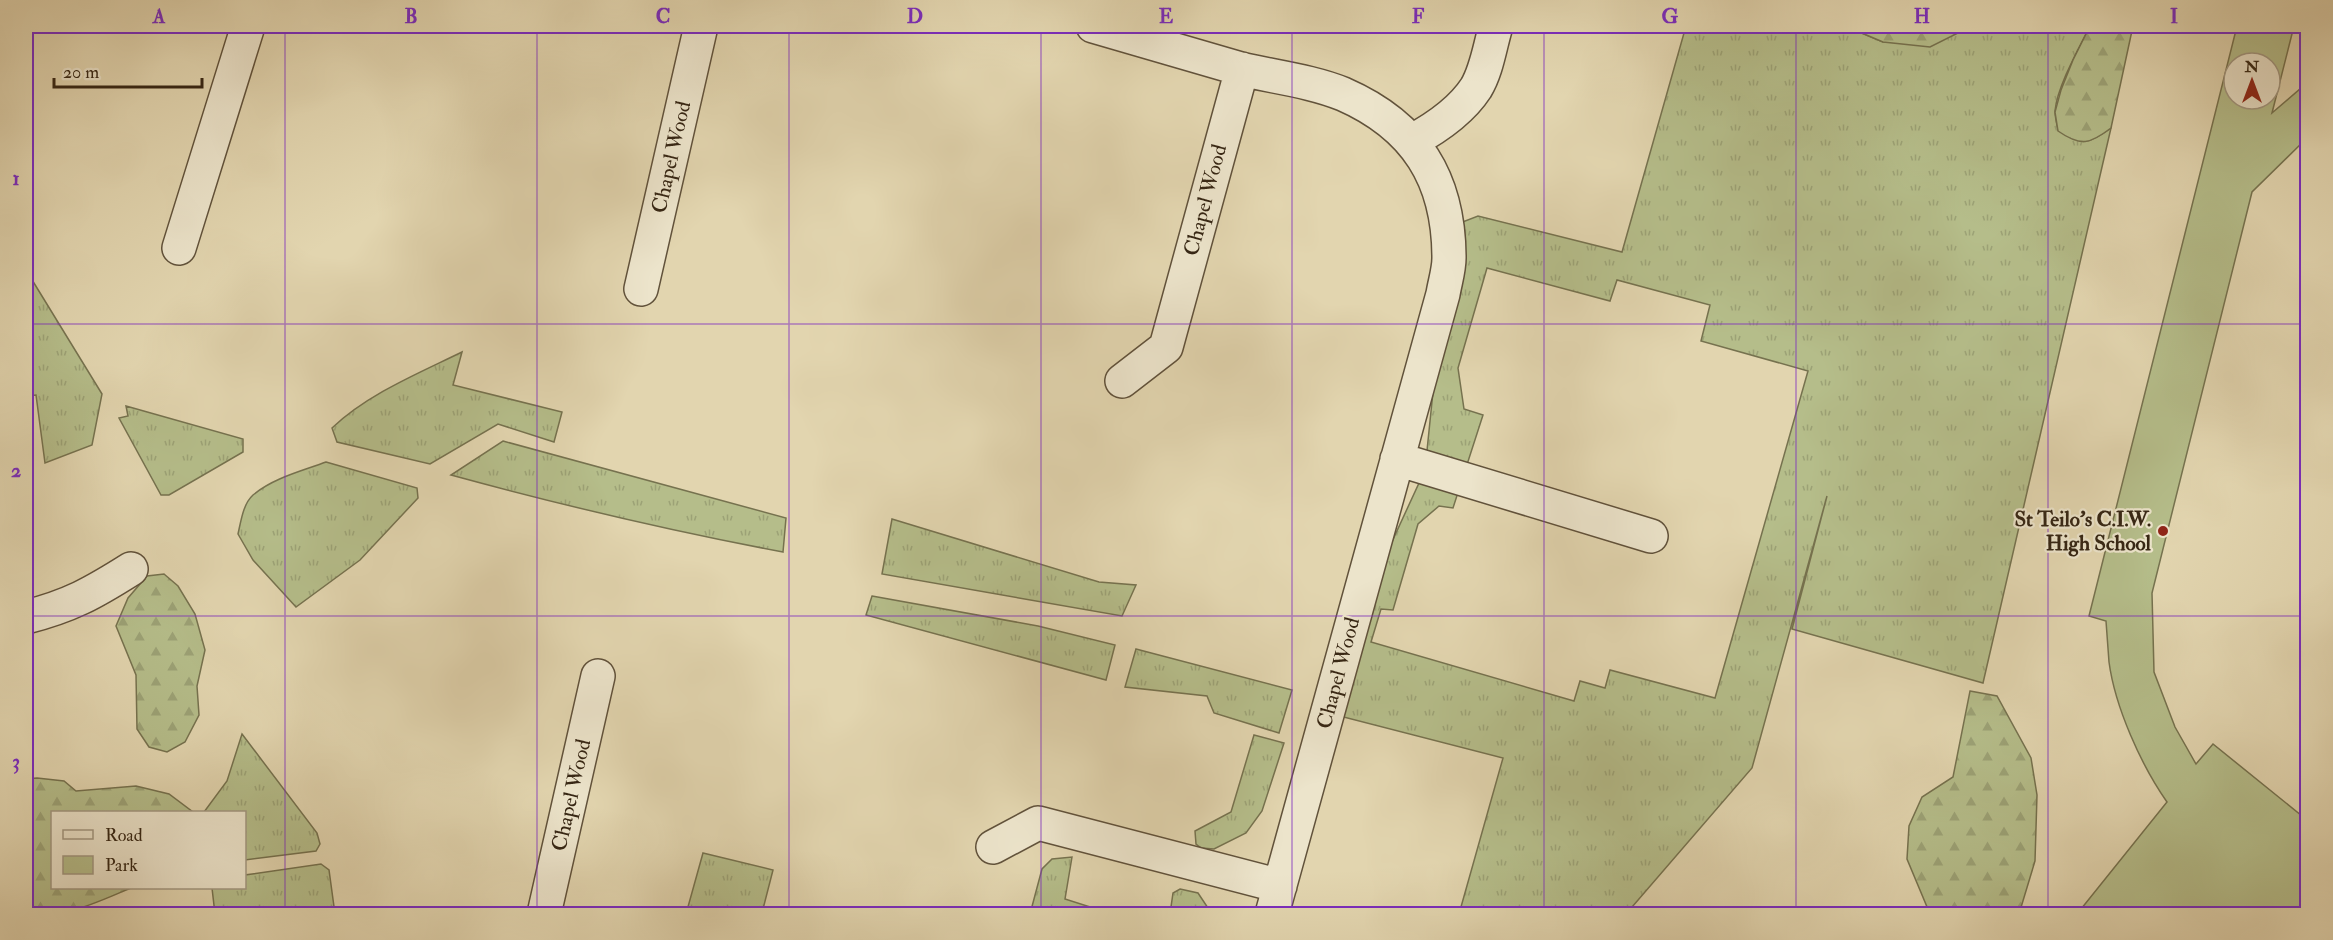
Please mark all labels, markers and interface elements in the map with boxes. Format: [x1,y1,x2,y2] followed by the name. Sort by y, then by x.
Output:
[152,4,166,29] text: A
[404,4,418,29] text: B
[656,4,670,29] text: C
[907,4,923,29] text: D
[1159,4,1174,29] text: E
[1412,4,1425,29] text: F
[1662,4,1679,29] text: G
[1914,4,1930,29] text: H
[2170,4,2178,29] text: I
[54,51,202,89] scale bar
[2222,51,2282,111] north arrow
[2244,57,2260,77] text: N
[63,61,99,84] text: 20 m
[645,98,698,216] street label: Chapel Wood
[1178,141,1233,259] street label: Chapel Wood
[12,166,20,191] text: 1
[11,458,21,483] text: 2
[2014,506,2152,557] place label: St Teilo's C.I.W. High School
[2156,524,2170,538] marker: St Teilo's C.I.W. High School
[1311,614,1366,732] street label: Chapel Wood
[545,736,598,854] street label: Chapel Wood
[12,749,20,774] text: 3
[51,811,246,889] legend
[105,824,143,847] text: Road
[105,854,138,877] text: Park

